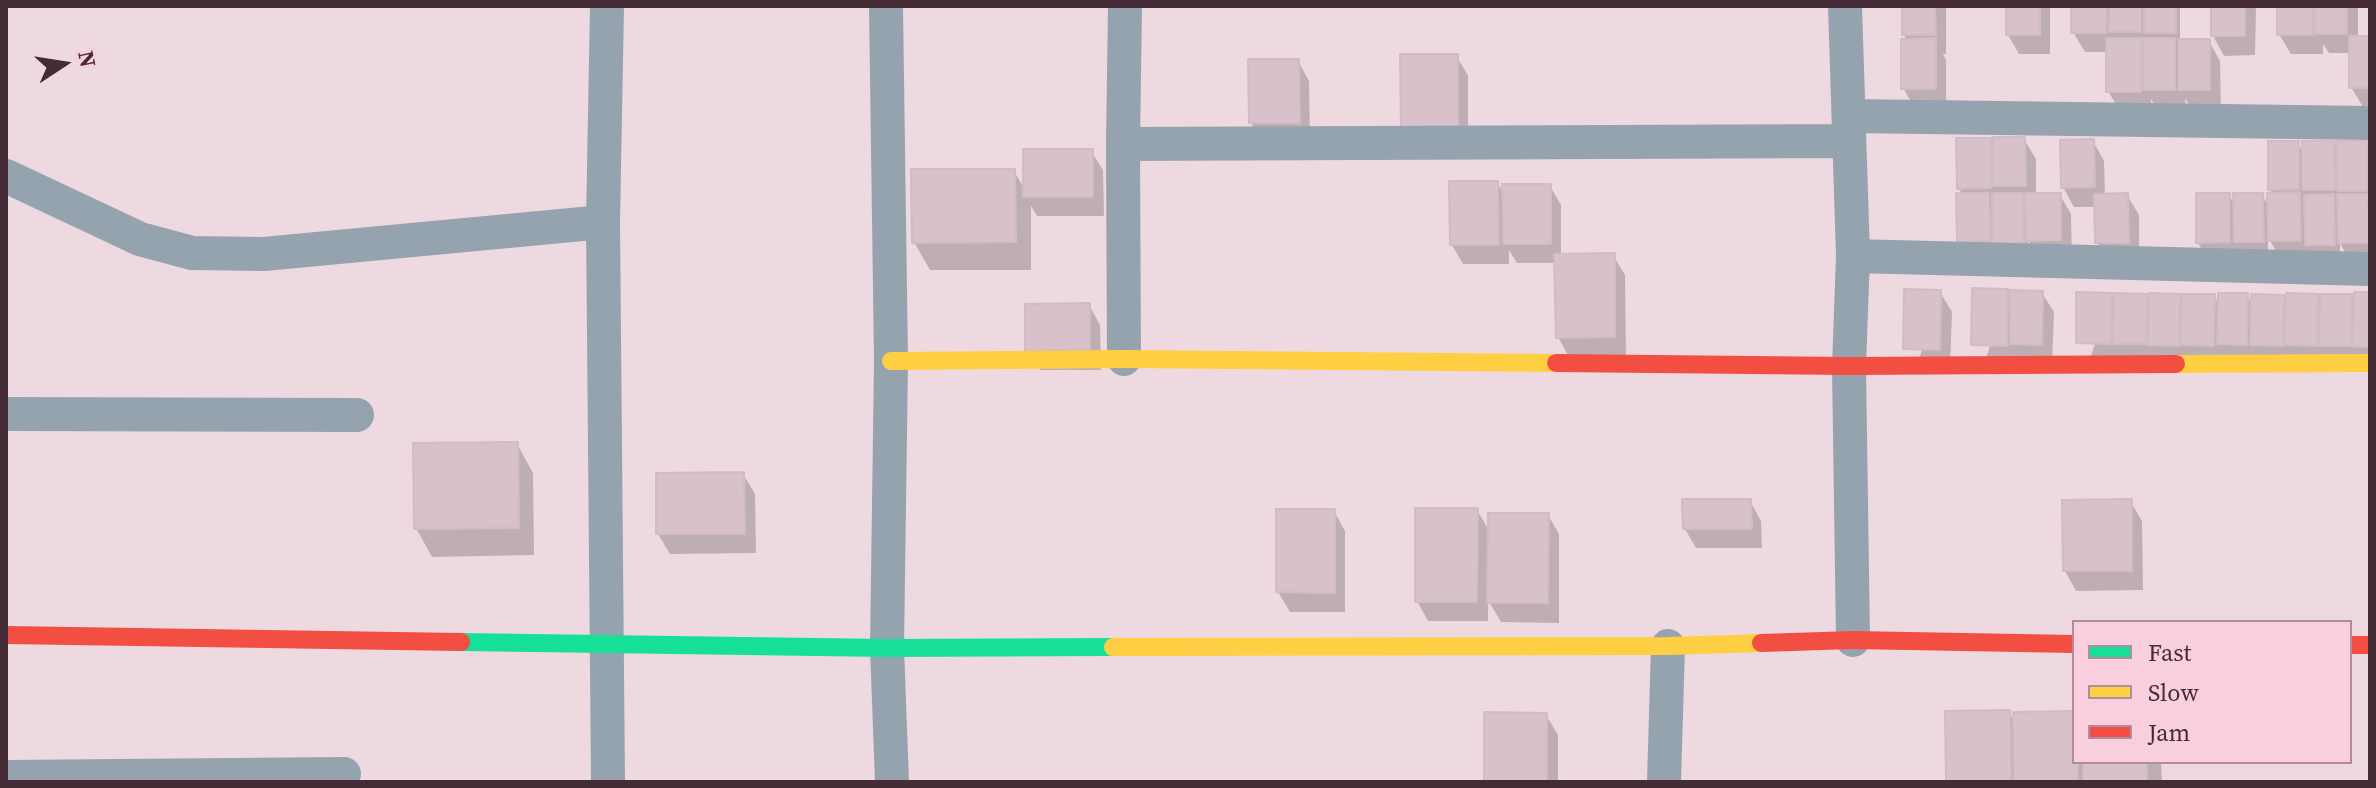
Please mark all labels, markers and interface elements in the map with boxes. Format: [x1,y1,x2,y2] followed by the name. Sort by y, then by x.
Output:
[24,24,104,104] north arrow
[71,48,104,70] text: N
[2072,620,2352,764] legend
[2148,636,2191,669] text: Fast
[2148,676,2199,709] text: Slow
[2148,716,2190,749] text: Jam

